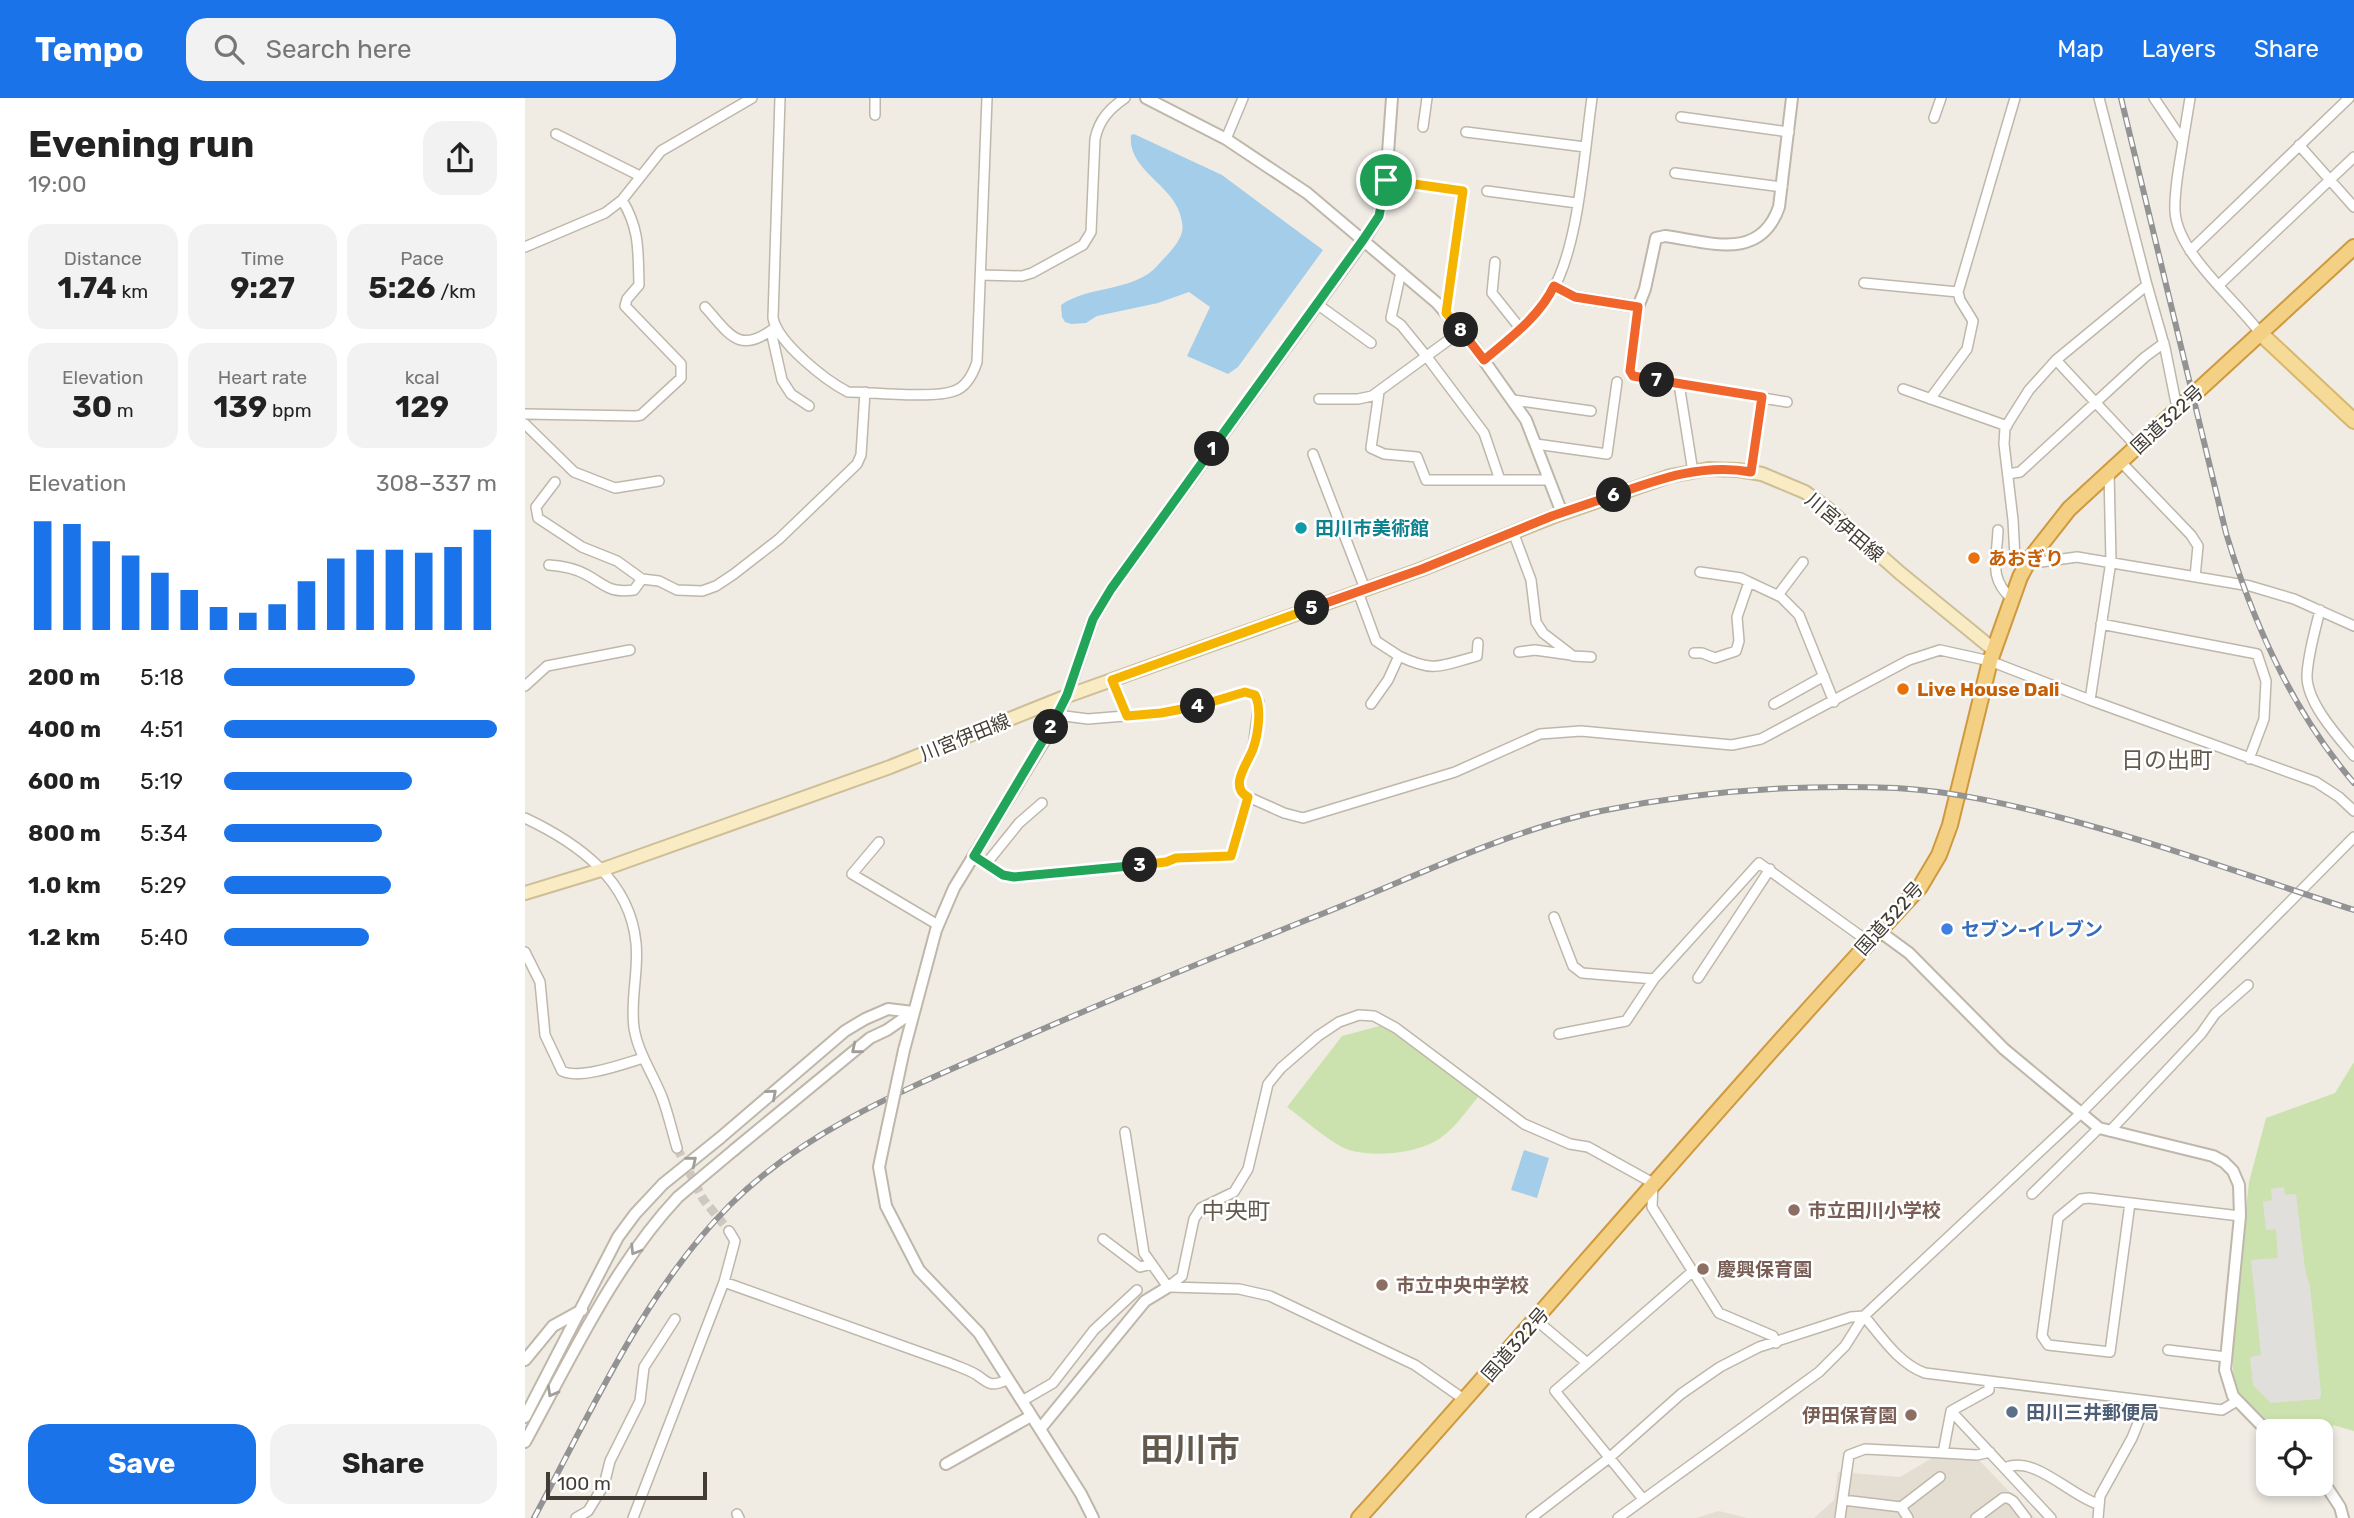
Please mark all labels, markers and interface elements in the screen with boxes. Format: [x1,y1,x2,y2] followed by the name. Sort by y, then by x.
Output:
[186,18,676,81] search box
[35,30,144,69] text: Tempo
[210,30,248,68] icon: search
[266,34,412,65] text: Search here
[2057,35,2104,63] text: Map
[2142,35,2216,63] text: Layers
[2254,35,2319,63] text: Share
[28,121,254,167] text: Evening run
[423,121,497,195] button: share
[1356,150,1416,210] pin
[1367,161,1405,199] icon: arrive
[28,170,87,198] text: 19:00
[64,247,142,270] text: Distance
[241,247,284,270] text: Time
[400,247,444,270] text: Pace
[58,270,117,306] text: 1.74
[230,270,295,306] text: 9:27
[368,270,435,306] text: 5:26
[117,280,148,303] text: km
[435,280,476,303] text: /km
[1443,313,1479,348] pin: 8
[1454,318,1467,341] text: 8
[1639,362,1675,398] pin: 7
[62,366,144,389] text: Elevation
[218,366,307,389] text: Heart rate
[405,366,440,389] text: kcal
[1651,368,1662,391] text: 7
[2126,380,2208,459] street label: 国道322号
[72,389,112,425] text: 30
[213,389,267,425] text: 139
[395,389,449,425] text: 129
[112,399,134,422] text: m
[267,399,312,422] text: bpm
[1195,432,1229,466] pin: 1
[1207,437,1216,460] text: 1
[28,469,127,497] text: Elevation
[376,469,497,497] text: 308–337 m
[1597,478,1631,512] pin: 6
[1607,483,1620,506] text: 6
[1801,488,1888,567] street label: 川宮伊田線
[1315,517,1429,540] place label: 田川市美術館
[1293,520,1309,536] marker: 田川市美術館
[1988,547,2064,570] place label: あおぎり
[1966,550,1982,566] marker: あおぎり
[1295,590,1329,626] pin: 5
[1305,596,1318,619] text: 5
[28,663,100,691] text: 200 m
[140,663,184,691] text: 5:18
[1917,678,2060,701] place label: Live House Dali
[1895,681,1911,697] marker: Live House Dali
[1181,688,1215,724] pin: 4
[1191,694,1204,717] text: 4
[917,709,1014,766] street label: 川宮伊田線
[1033,710,1069,744] pin: 2
[28,715,101,743] text: 400 m
[140,715,183,743] text: 4:51
[1044,715,1057,738] text: 2
[2121,746,2213,774] district label: 日の出町
[28,767,100,795] text: 600 m
[140,767,183,795] text: 5:19
[28,819,101,847] text: 800 m
[140,819,188,847] text: 5:34
[1123,848,1157,882] pin: 3
[1133,853,1146,876] text: 3
[28,871,101,899] text: 1.0 km
[140,871,187,899] text: 5:29
[1850,877,1928,960] street label: 国道322号
[1961,918,2103,941] place label: セブン-イレブン
[1939,921,1955,937] marker: セブン-イレブン
[28,923,100,951] text: 1.2 km
[140,923,188,951] text: 5:40
[852,1041,865,1053] one-way arrow
[765,1089,777,1102] one-way arrow
[683,1157,696,1169] one-way arrow
[1202,1197,1271,1225] district label: 中央町
[1808,1199,1941,1222] place label: 市立田川小学校
[1786,1202,1802,1218] marker: 市立田川小学校
[631,1243,644,1256] one-way arrow
[1717,1258,1812,1281] place label: 慶興保育園
[1695,1261,1711,1277] marker: 慶興保育園
[1396,1274,1529,1297] place label: 市立中央中学校
[1374,1277,1390,1293] marker: 市立中央中学校
[1477,1303,1554,1386] street label: 国道322号
[547,1385,560,1398] one-way arrow
[2026,1401,2159,1424] place label: 田川三井郵便局
[1802,1404,1897,1427] place label: 伊田保育園
[2004,1404,2020,1420] marker: 田川三井郵便局
[1903,1407,1919,1423] marker: 伊田保育園
[2256,1419,2333,1496] map controls
[2256,1419,2333,1496] button: locate
[28,1424,256,1504] button: Save
[270,1424,497,1504] button: Share
[1141,1430,1240,1469] district label: 田川市
[546,1469,707,1501] scale bar
[557,1472,611,1495] text: 100 m

